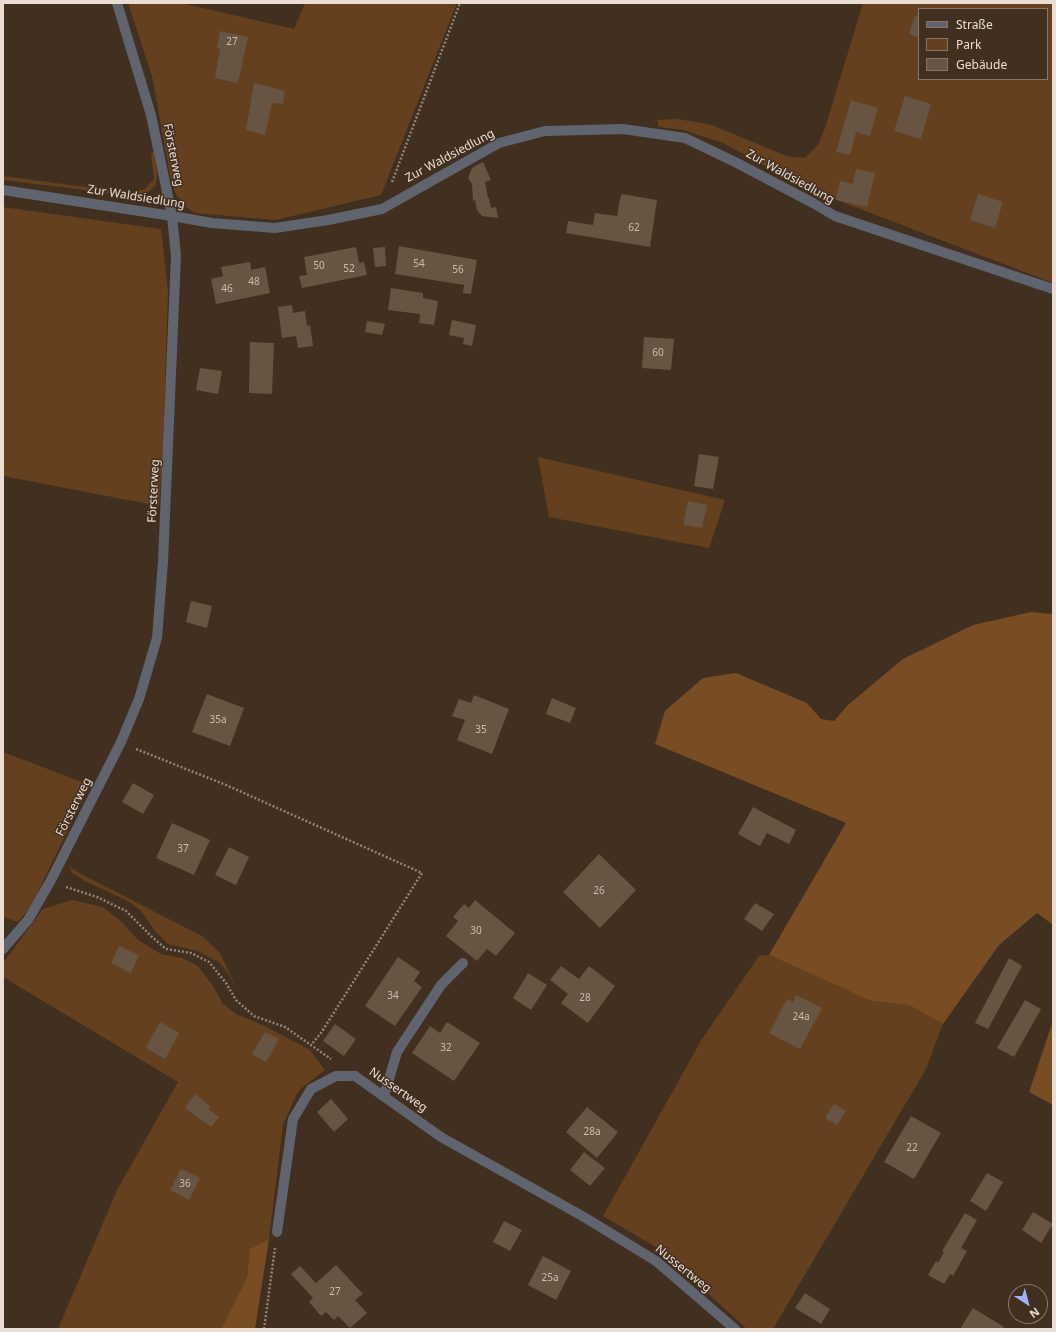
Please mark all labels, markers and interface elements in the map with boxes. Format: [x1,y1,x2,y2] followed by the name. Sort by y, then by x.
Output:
[918,8,1048,80] legend
[956,16,993,33] text: Straße
[226,36,238,48] house number: 27
[956,36,981,53] text: Park
[956,56,1007,73] text: Gebäude
[160,122,186,188] street label: Försterweg
[403,126,497,186] street label: Zur Waldsiedlung
[743,147,837,207] street label: Zur Waldsiedlung
[86,182,186,212] street label: Zur Waldsiedlung
[628,222,640,234] house number: 62
[413,258,425,270] house number: 54
[313,260,325,272] house number: 50
[343,263,355,275] house number: 52
[452,264,464,276] house number: 56
[248,276,260,288] house number: 48
[221,283,233,295] house number: 46
[652,347,664,359] house number: 60
[145,459,163,523] street label: Försterweg
[209,714,227,726] house number: 35a
[475,724,487,736] house number: 35
[53,775,95,839] street label: Försterweg
[177,843,189,855] house number: 37
[593,885,605,897] house number: 26
[470,925,482,937] house number: 30
[387,990,399,1002] house number: 34
[579,992,591,1004] house number: 28
[792,1011,810,1023] house number: 24a
[440,1042,452,1054] house number: 32
[366,1065,430,1115] street label: Nussertweg
[583,1126,601,1138] house number: 28a
[906,1142,918,1154] house number: 22
[179,1178,191,1190] house number: 36
[652,1242,714,1296] street label: Nussertweg
[541,1272,559,1284] house number: 25a
[1008,1284,1048,1324] north arrow
[329,1286,341,1298] house number: 27
[1027,1305,1043,1322] text: N

